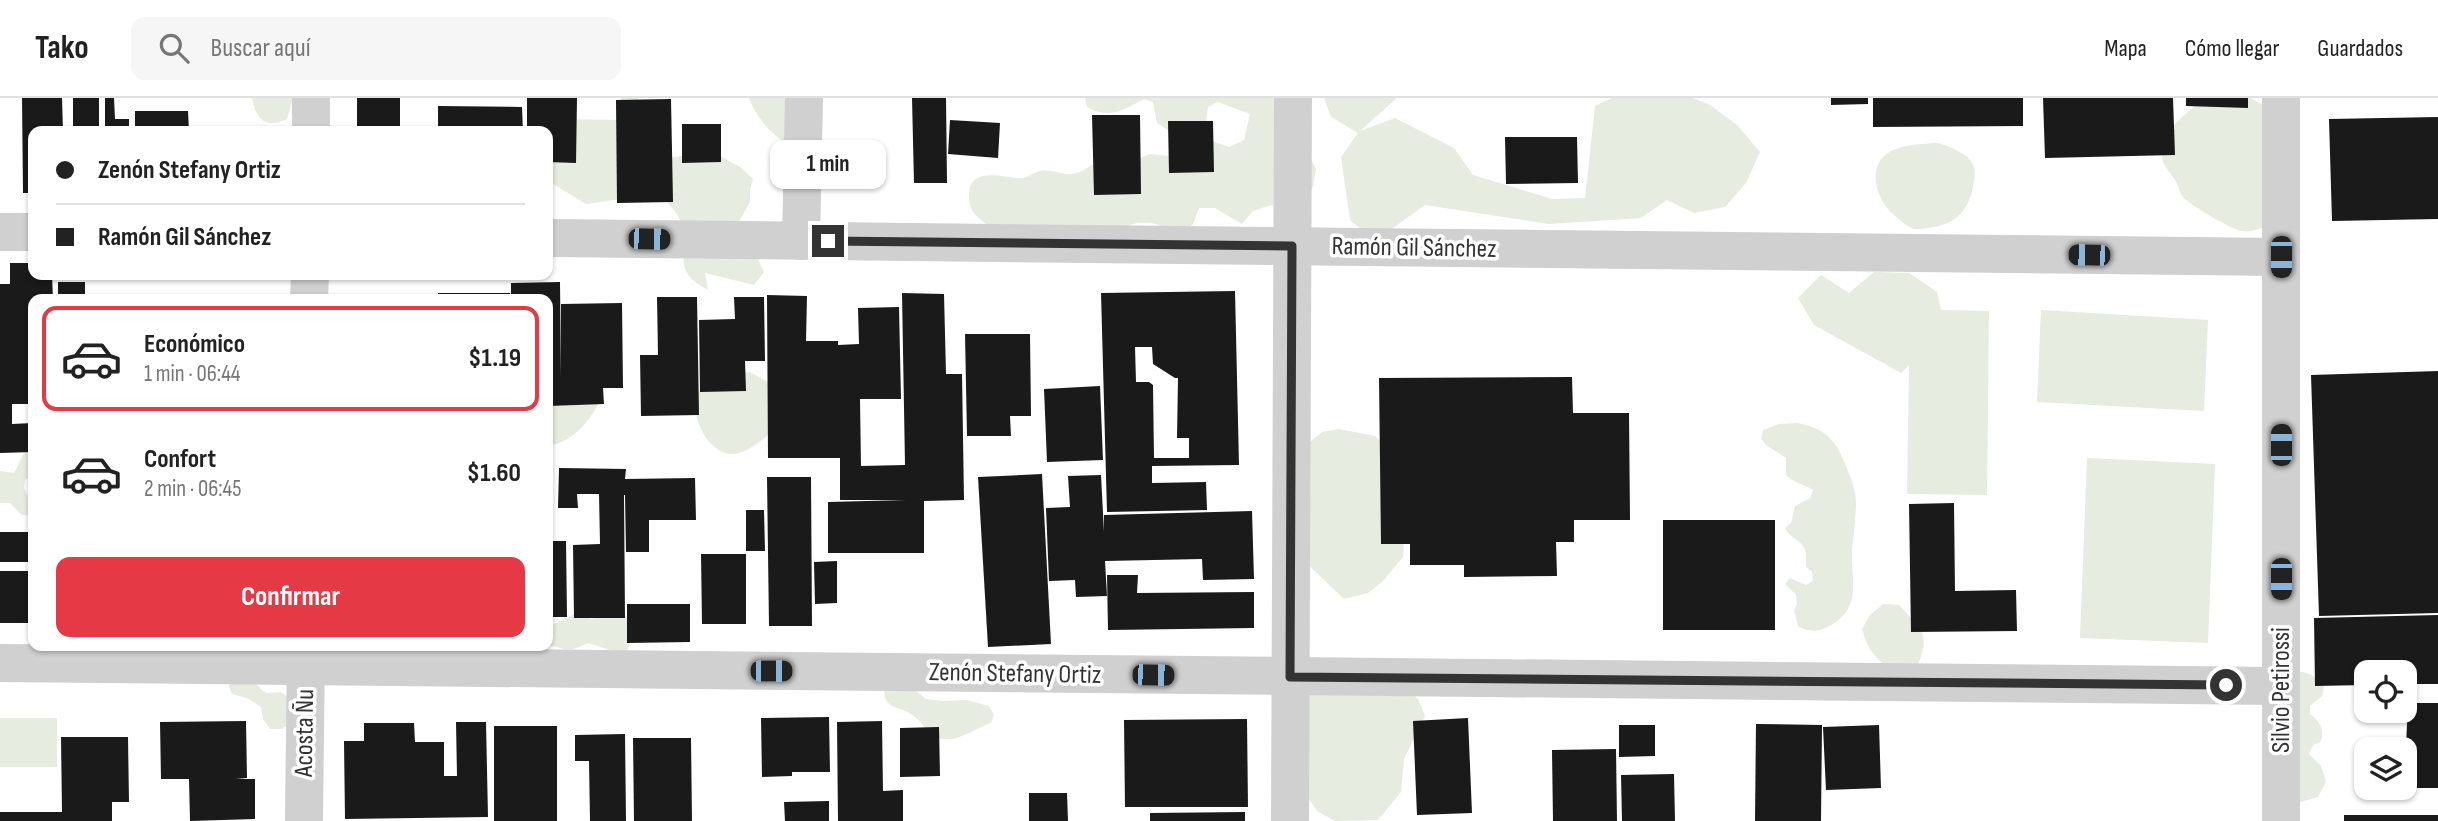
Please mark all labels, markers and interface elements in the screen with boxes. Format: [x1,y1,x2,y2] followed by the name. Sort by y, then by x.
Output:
[131,17,621,80] search box
[35,28,89,68] text: Tako
[155,29,193,67] icon: search
[211,33,311,64] text: Buscar aquí
[2104,34,2147,63] text: Mapa
[2185,34,2279,63] text: Cómo llegar
[2317,34,2403,63] text: Guardados
[770,139,886,188] callout: 1 min
[807,150,849,178] text: 1 min
[98,155,281,186] text: Zenón Stefany Ortiz
[98,222,271,253] text: Ramón Gil Sánchez
[812,225,844,257] route end
[628,228,671,250] car
[1331,231,1497,265] street label: Ramón Gil Sánchez
[2271,236,2292,278] car
[2068,244,2111,266] car
[60,327,123,390] icon: car
[144,329,245,360] text: Económico
[468,343,521,374] text: $1.19
[144,360,241,388] text: 1 min · 06:44
[2271,424,2292,466] car
[60,442,123,505] icon: car
[144,444,216,475] text: Confort
[467,458,521,489] text: $1.60
[144,475,242,503] text: 2 min · 06:45
[56,557,525,637] button: Confirmar
[2271,558,2292,600] car
[2266,627,2297,753] street label: Silvio Petirossi
[929,657,1101,691] street label: Zenón Stefany Ortiz
[2354,660,2417,800] map controls
[2354,660,2417,723] button: locate
[751,661,793,682] car
[1132,664,1175,686] car
[2210,669,2242,701] route start
[289,689,321,778] street label: Acosta Ñu
[2354,737,2417,800] button: layers

